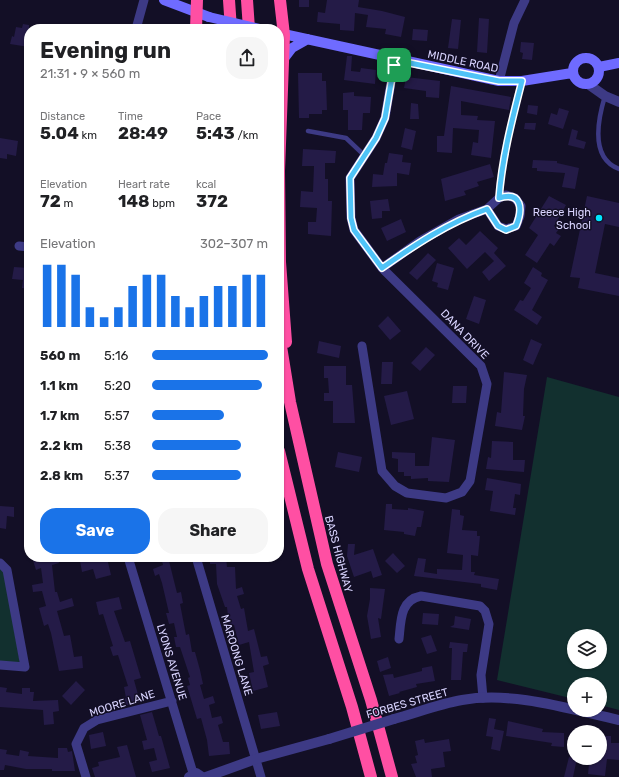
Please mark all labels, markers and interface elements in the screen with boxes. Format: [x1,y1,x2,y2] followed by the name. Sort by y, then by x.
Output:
[40,37,171,64] text: Evening run
[226,37,268,79] button: share
[377,48,411,82] pin
[426,48,499,75] street label: MIDDLE ROAD
[383,54,405,76] icon: arrive
[40,66,140,81] text: 21:31 · 9 × 560 m
[40,110,85,123] text: Distance
[118,110,143,123] text: Time
[196,110,221,123] text: Pace
[40,123,79,143] text: 5.04
[118,123,168,143] text: 28:49
[196,123,235,143] text: 5:43
[79,129,97,142] text: km
[235,129,258,142] text: /km
[40,178,87,191] text: Elevation
[118,178,170,191] text: Heart rate
[196,178,216,191] text: kcal
[40,191,61,211] text: 72
[118,191,150,211] text: 148
[196,191,228,211] text: 372
[61,197,73,210] text: m
[150,197,175,210] text: bpm
[533,206,591,232] place label: Reece High School
[594,213,604,223] marker: Reece High School
[40,236,96,251] text: Elevation
[200,236,268,251] text: 302–307 m
[438,307,492,362] street label: DANA DRIVE
[40,348,80,363] text: 560 m
[104,348,128,363] text: 5:16
[40,378,78,393] text: 1.1 km
[104,378,131,393] text: 5:20
[40,408,80,423] text: 1.7 km
[104,408,129,423] text: 5:57
[40,438,83,453] text: 2.2 km
[104,438,131,453] text: 5:38
[40,468,83,483] text: 2.8 km
[104,468,130,483] text: 5:37
[40,508,150,554] button: Save
[158,508,268,554] button: Share
[322,514,355,594] street label: BASS HIGHWAY
[218,613,255,697] street label: MAROONG LANE
[154,623,189,702] street label: LYONS AVENUE
[567,629,607,765] map controls
[567,629,607,669] button: layers
[567,677,607,717] button: +
[365,685,450,721] street label: FORBES STREET
[88,687,157,720] street label: MOORE LANE
[567,725,607,765] button: −

